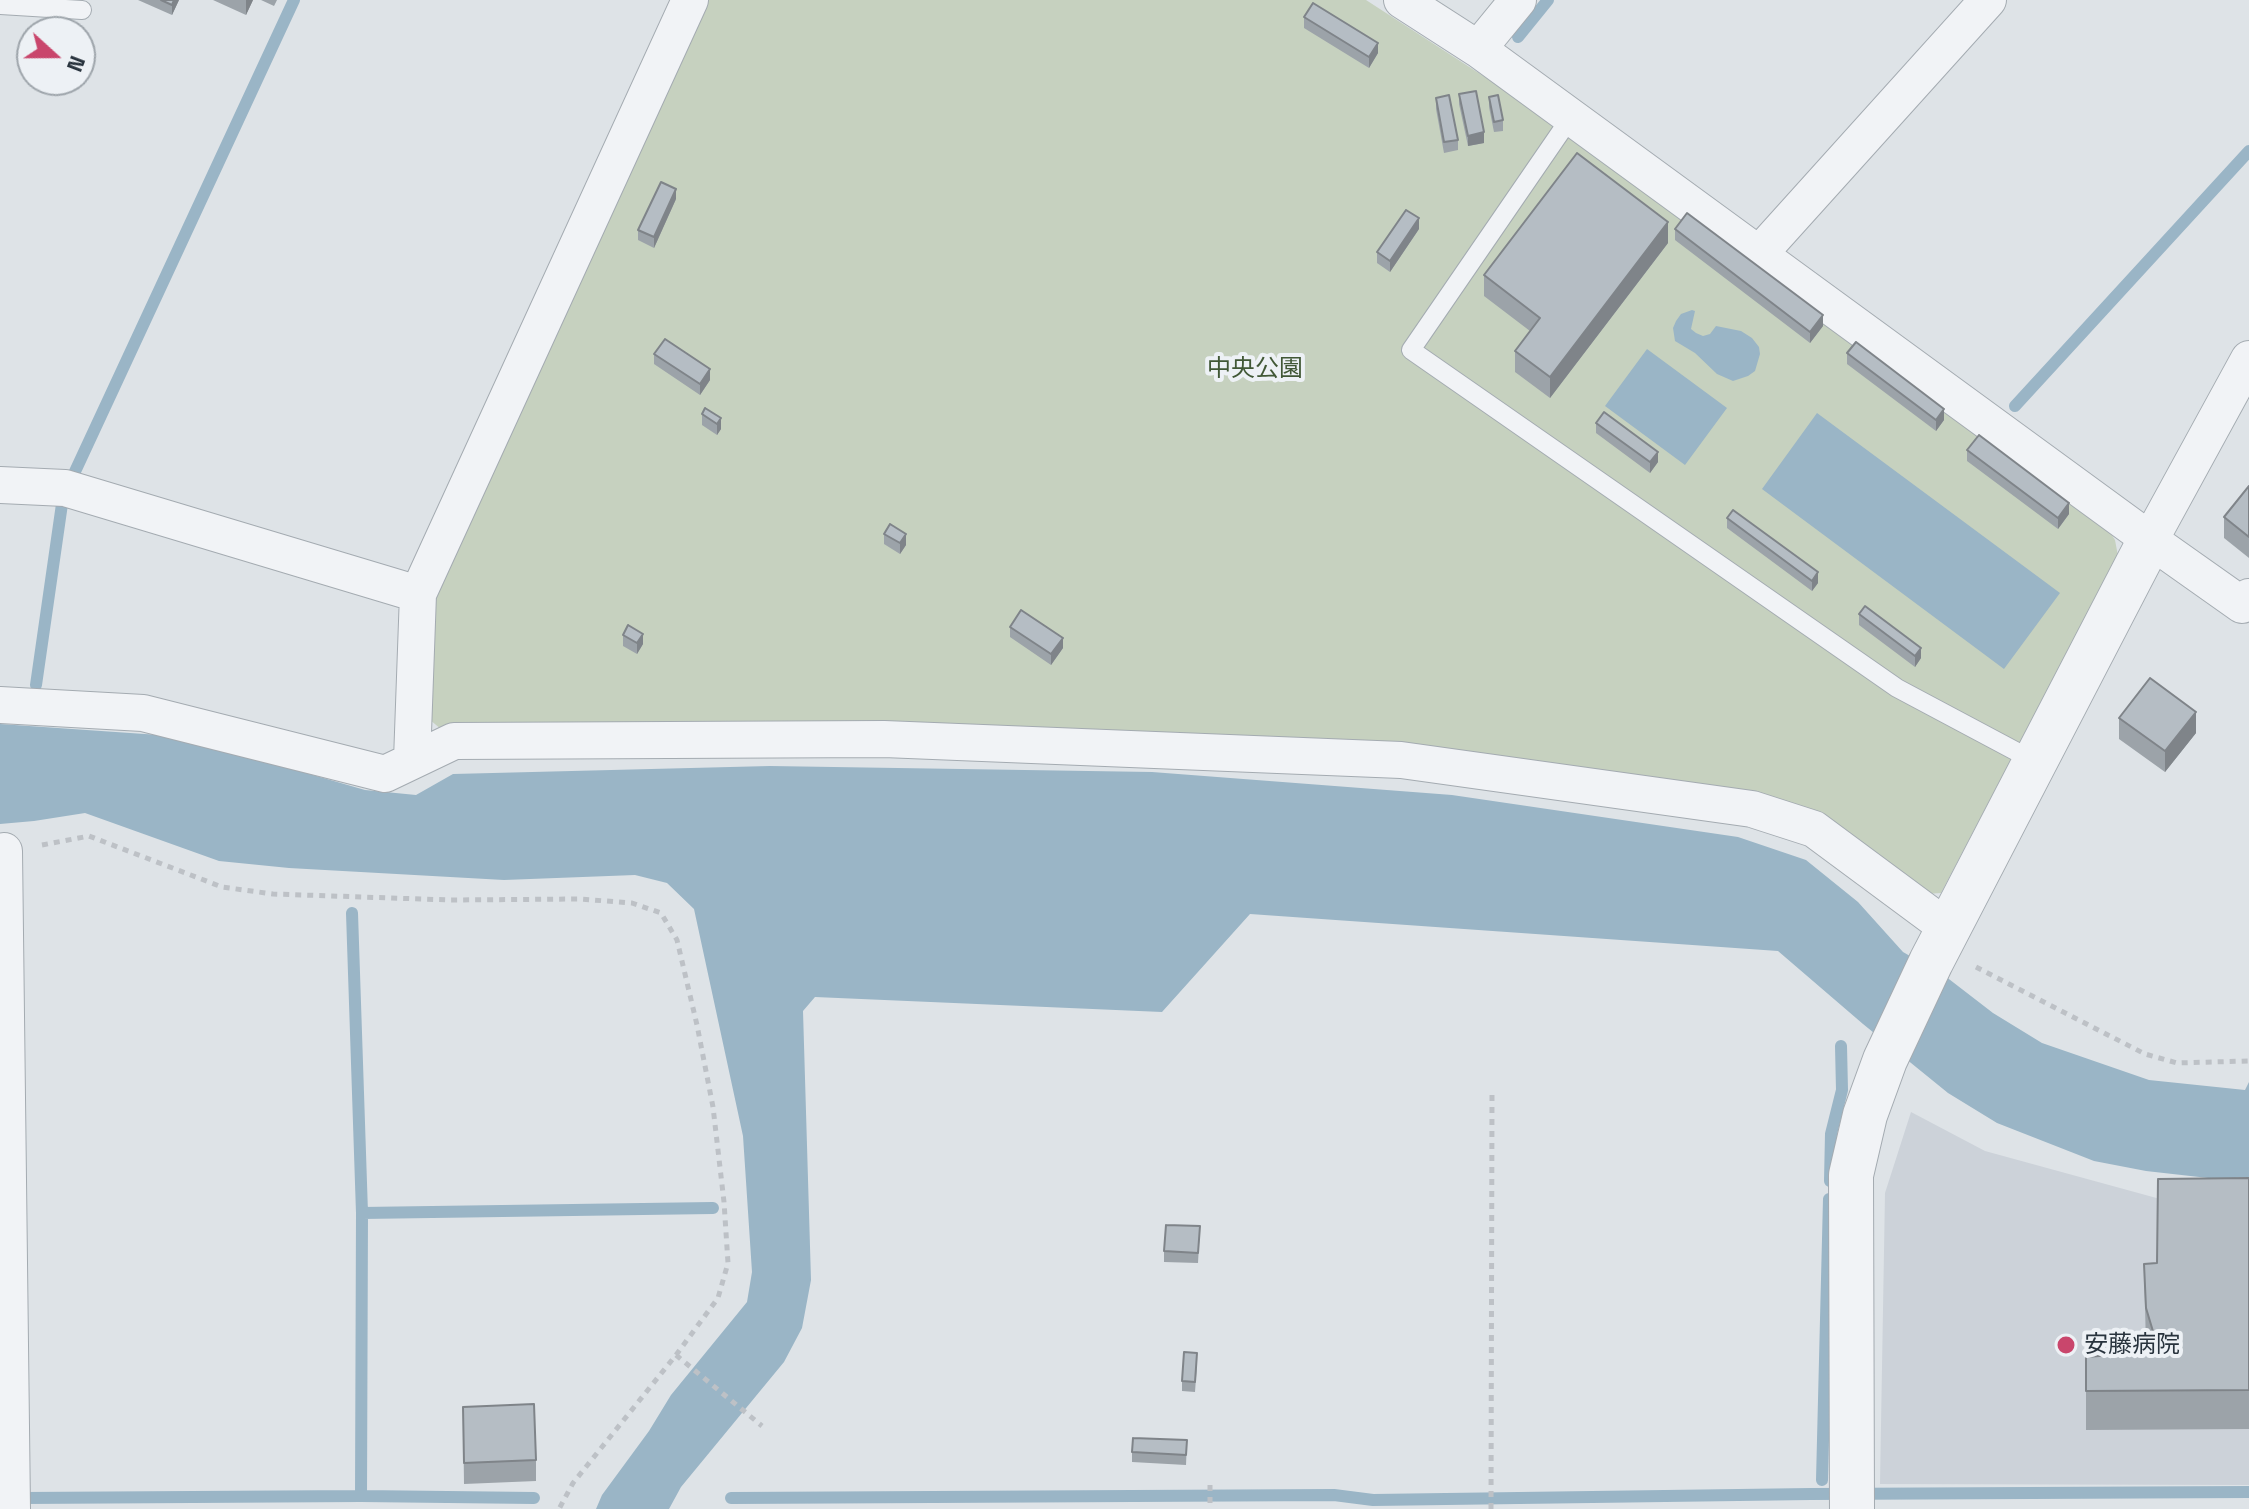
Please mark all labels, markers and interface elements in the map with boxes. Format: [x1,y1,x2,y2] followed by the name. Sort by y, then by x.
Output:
[16,16,96,96] north arrow
[61,52,92,76] text: N
[1207,355,1303,383] park label: 中央公園
[2084,1331,2180,1359] place label: 安藤病院
[2055,1334,2077,1356] marker: 安藤病院

